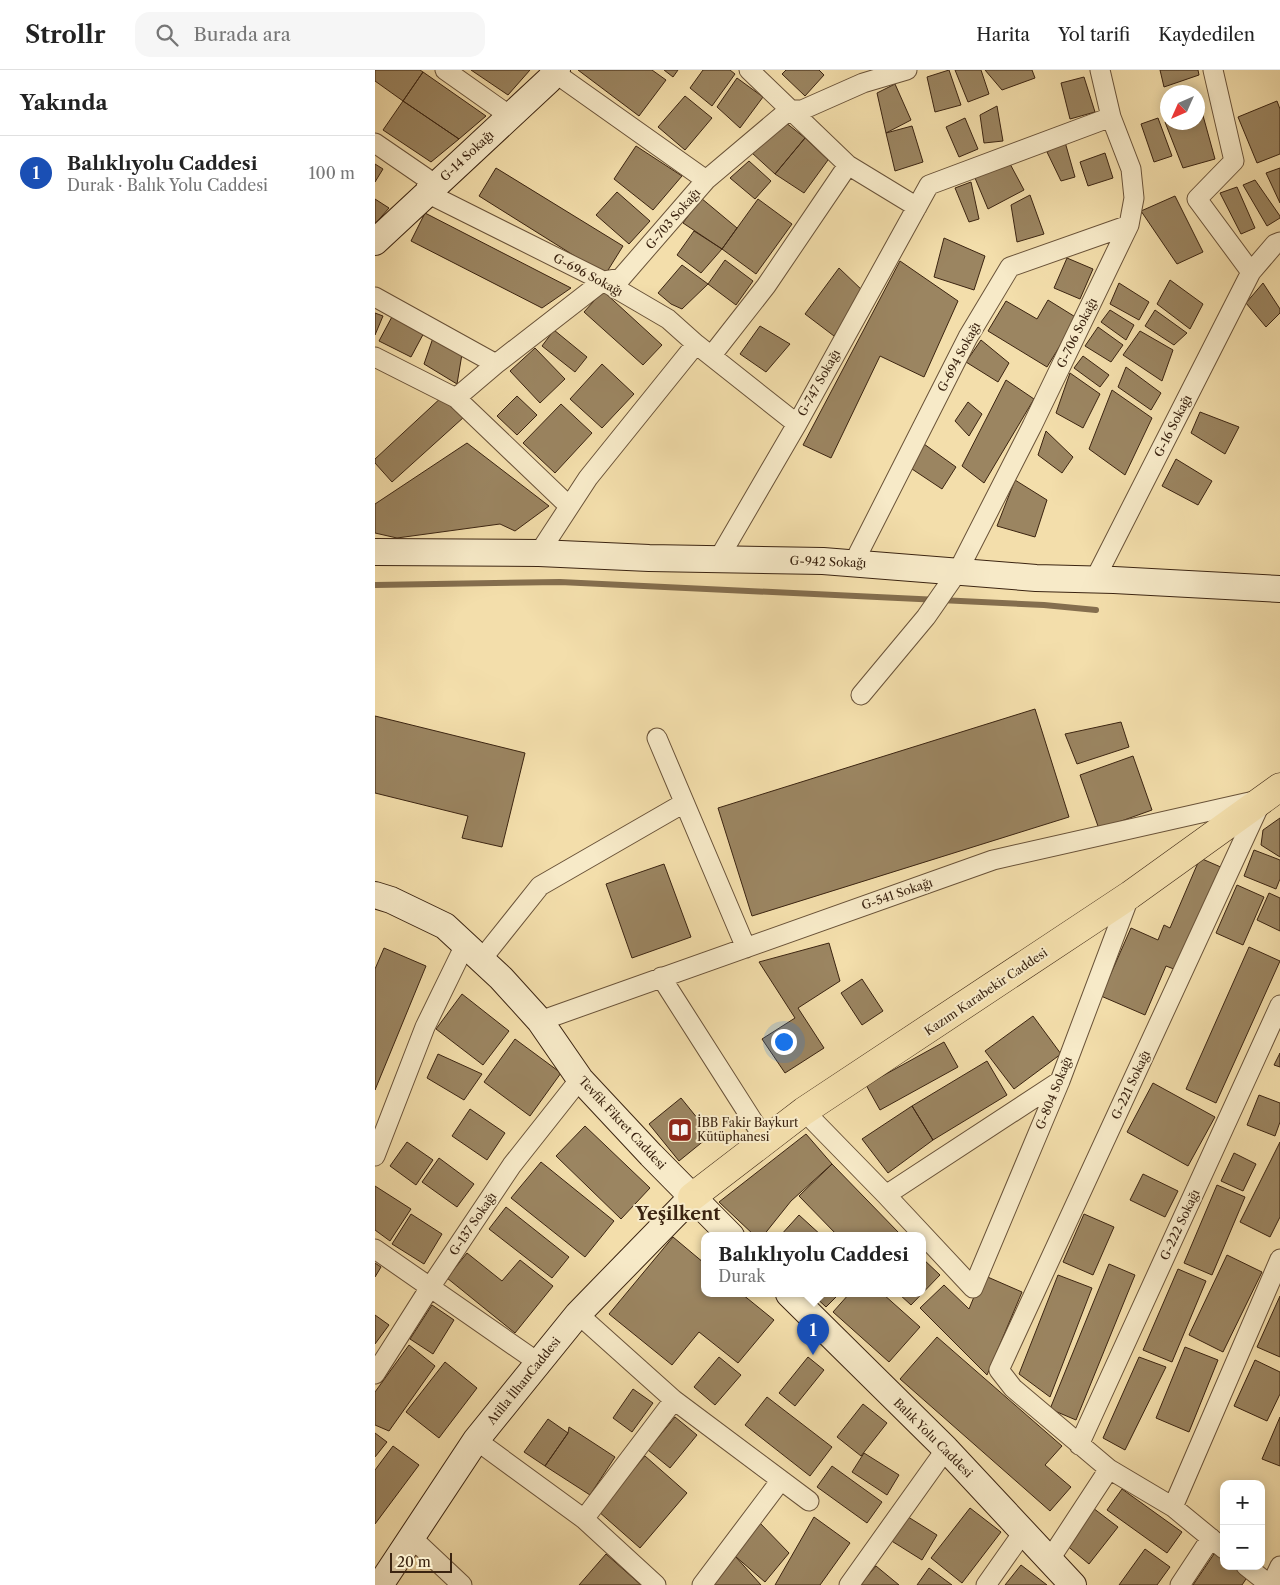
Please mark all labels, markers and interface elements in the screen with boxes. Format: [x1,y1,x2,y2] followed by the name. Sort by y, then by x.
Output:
[135,12,485,57] search box
[25,20,105,49] text: Strollr
[153,21,181,49] icon: search
[193,23,291,46] text: Burada ara
[976,24,1030,46] text: Harita
[1058,24,1130,46] text: Yol tarifi
[1158,24,1255,46] text: Kaydedilen
[1160,85,1205,130] north arrow
[20,90,108,115] text: Yakında
[437,127,497,184] street label: G-14 Sokağı
[67,152,257,175] text: Balıklıyolu Caddesi
[32,163,40,183] text: 1
[309,163,355,183] text: 100 m
[67,175,268,195] text: Durak · Balık Yolu Caddesi
[642,185,703,252] street label: G-703 Sokağı
[551,250,626,299] street label: G-696 Sokağı
[1053,295,1100,370] street label: G-706 Sokağı
[934,319,983,394] street label: G-694 Sokağı
[794,347,843,419] street label: G-747 Sokağı
[1150,392,1195,459] street label: G-16 Sokağı
[789,553,867,570] street label: G-942 Sokağı
[859,874,935,913] street label: G-541 Sokağı
[921,945,1050,1038] street label: Kazım Karabekir Caddesi
[771,1029,797,1055] your location
[1108,1047,1153,1122] street label: G-221 Sokağı
[1032,1054,1075,1132] street label: G-804 Sokağı
[575,1073,670,1172] street label: Tevfik Fikret Caddesi
[697,1114,799,1144] place label: İBB Fakir Baykurt Kütüphanesi
[667,1117,693,1143] library icon: İBB Fakir Baykurt Kütüphanesi
[1157,1187,1203,1263] street label: G-222 Sokağı
[446,1189,499,1258] street label: G-137 Sokağı
[635,1203,721,1225] district label: Yeşilkent
[701,1232,926,1297] popup
[718,1243,909,1266] text: Balıklıyolu Caddesi
[718,1266,765,1286] text: Durak
[797,1314,829,1355] pin: 1
[482,1333,564,1428] street label: Atilla İlhanCaddesi
[891,1395,976,1481] street label: Balık Yolu Caddesi
[1220,1480,1265,1570] map controls
[1220,1480,1265,1525] button: +
[1220,1525,1265,1570] button: −
[390,1550,453,1573] scale bar
[397,1553,431,1571] text: 20 m

